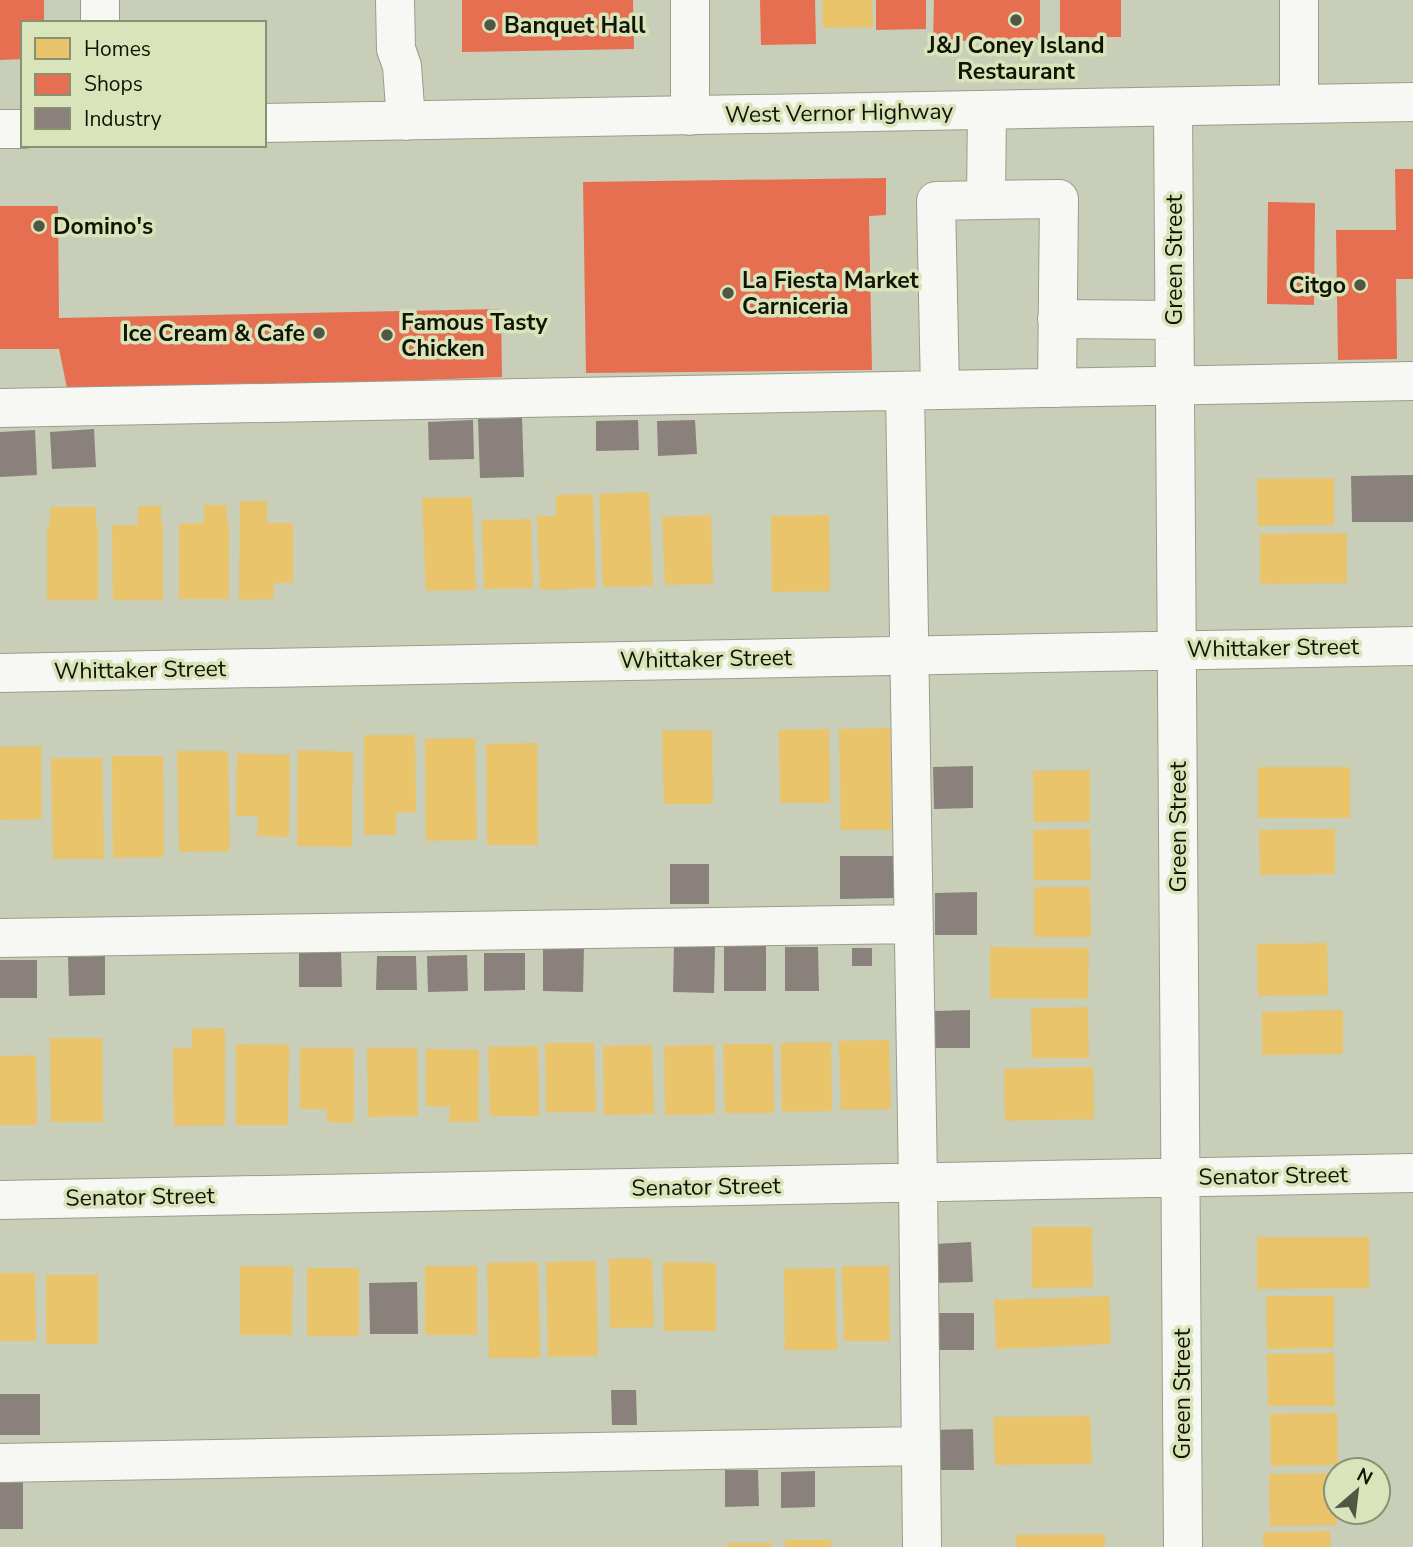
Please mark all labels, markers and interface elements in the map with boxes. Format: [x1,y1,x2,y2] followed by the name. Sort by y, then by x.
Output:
[504,10,646,41] place label: Banquet Hall
[1008,12,1024,28] marker: J&J Coney Island Restaurant
[482,17,498,33] marker: Banquet Hall
[21,21,266,147] legend
[927,30,1104,87] place label: J&J Coney Island Restaurant
[84,35,151,63] text: Homes
[84,70,143,98] text: Shops
[725,96,954,130] street label: West Vernor Highway
[84,105,162,133] text: Industry
[1159,194,1190,325] street label: Green Street
[53,211,153,242] place label: Domino's
[31,218,47,234] marker: Domino's
[742,265,919,322] place label: La Fiesta Market Carniceria
[1289,270,1346,301] place label: Citgo
[1352,277,1368,293] marker: Citgo
[720,285,736,301] marker: La Fiesta Market Carniceria
[401,307,548,364] place label: Famous Tasty Chicken
[122,318,305,349] place label: Ice Cream & Cafe
[311,325,327,341] marker: Ice Cream & Cafe
[379,327,395,343] marker: Famous Tasty Chicken
[1187,631,1360,665] street label: Whittaker Street
[620,642,793,676] street label: Whittaker Street
[54,653,227,687] street label: Whittaker Street
[1163,761,1194,892] street label: Green Street
[1198,1159,1349,1193] street label: Senator Street
[631,1170,782,1204] street label: Senator Street
[65,1180,216,1214] street label: Senator Street
[1167,1328,1198,1459] street label: Green Street
[1322,1456,1392,1526] north arrow
[1352,1462,1377,1492] text: N

